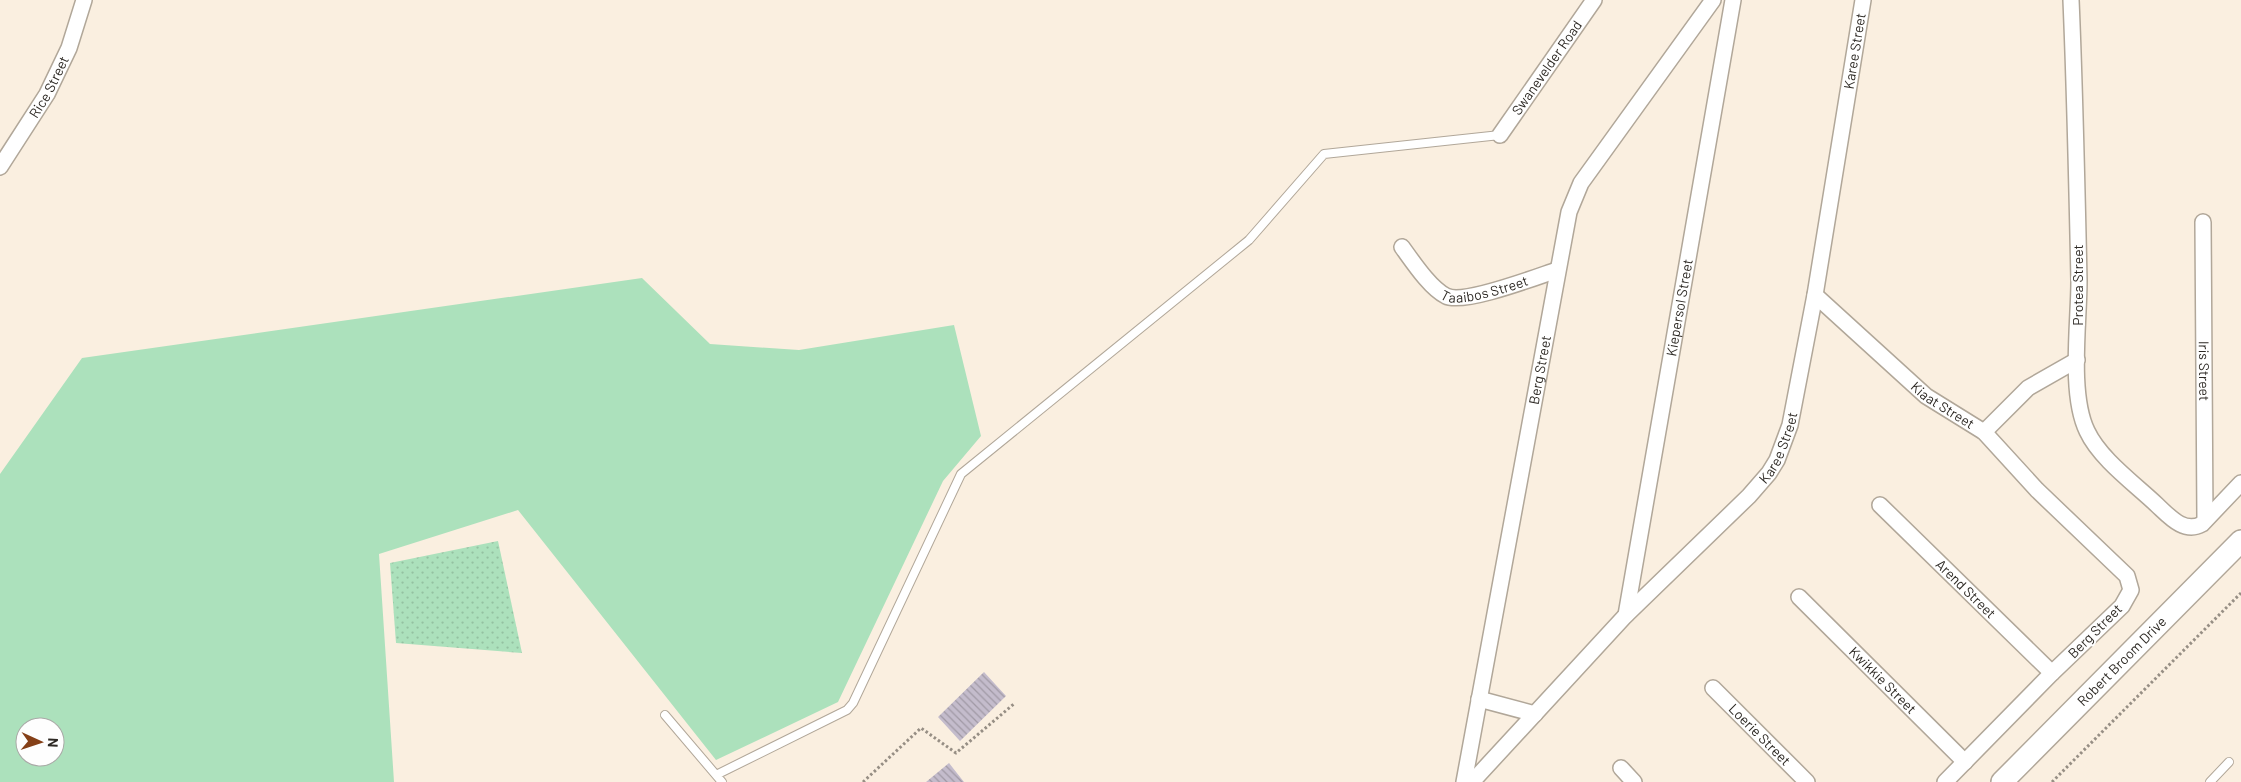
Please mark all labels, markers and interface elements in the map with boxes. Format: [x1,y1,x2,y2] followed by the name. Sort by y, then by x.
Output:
[1840,12,1869,90] street label: Karee Street
[1508,17,1585,118] street label: Swanevelder Road
[25,53,72,121] street label: Rice Street
[2069,244,2086,326] street label: Protea Street
[1662,258,1696,358] street label: Kiepersol Street
[1438,272,1530,306] street label: Taaibos Street
[1525,334,1554,406] street label: Berg Street
[2196,341,2213,401] street label: Iris Street
[1908,378,1978,432] street label: Kiaat Street
[1755,411,1800,487] street label: Karee Street
[1933,555,2000,622] street label: Arend Street
[2064,600,2125,661] street label: Berg Street
[2073,613,2169,709] street label: Robert Broom Drive
[1846,643,1920,717] street label: Kwikkie Street
[1726,700,1794,769] street label: Loerie Street
[15,717,65,767] north arrow
[45,738,62,748] text: N

